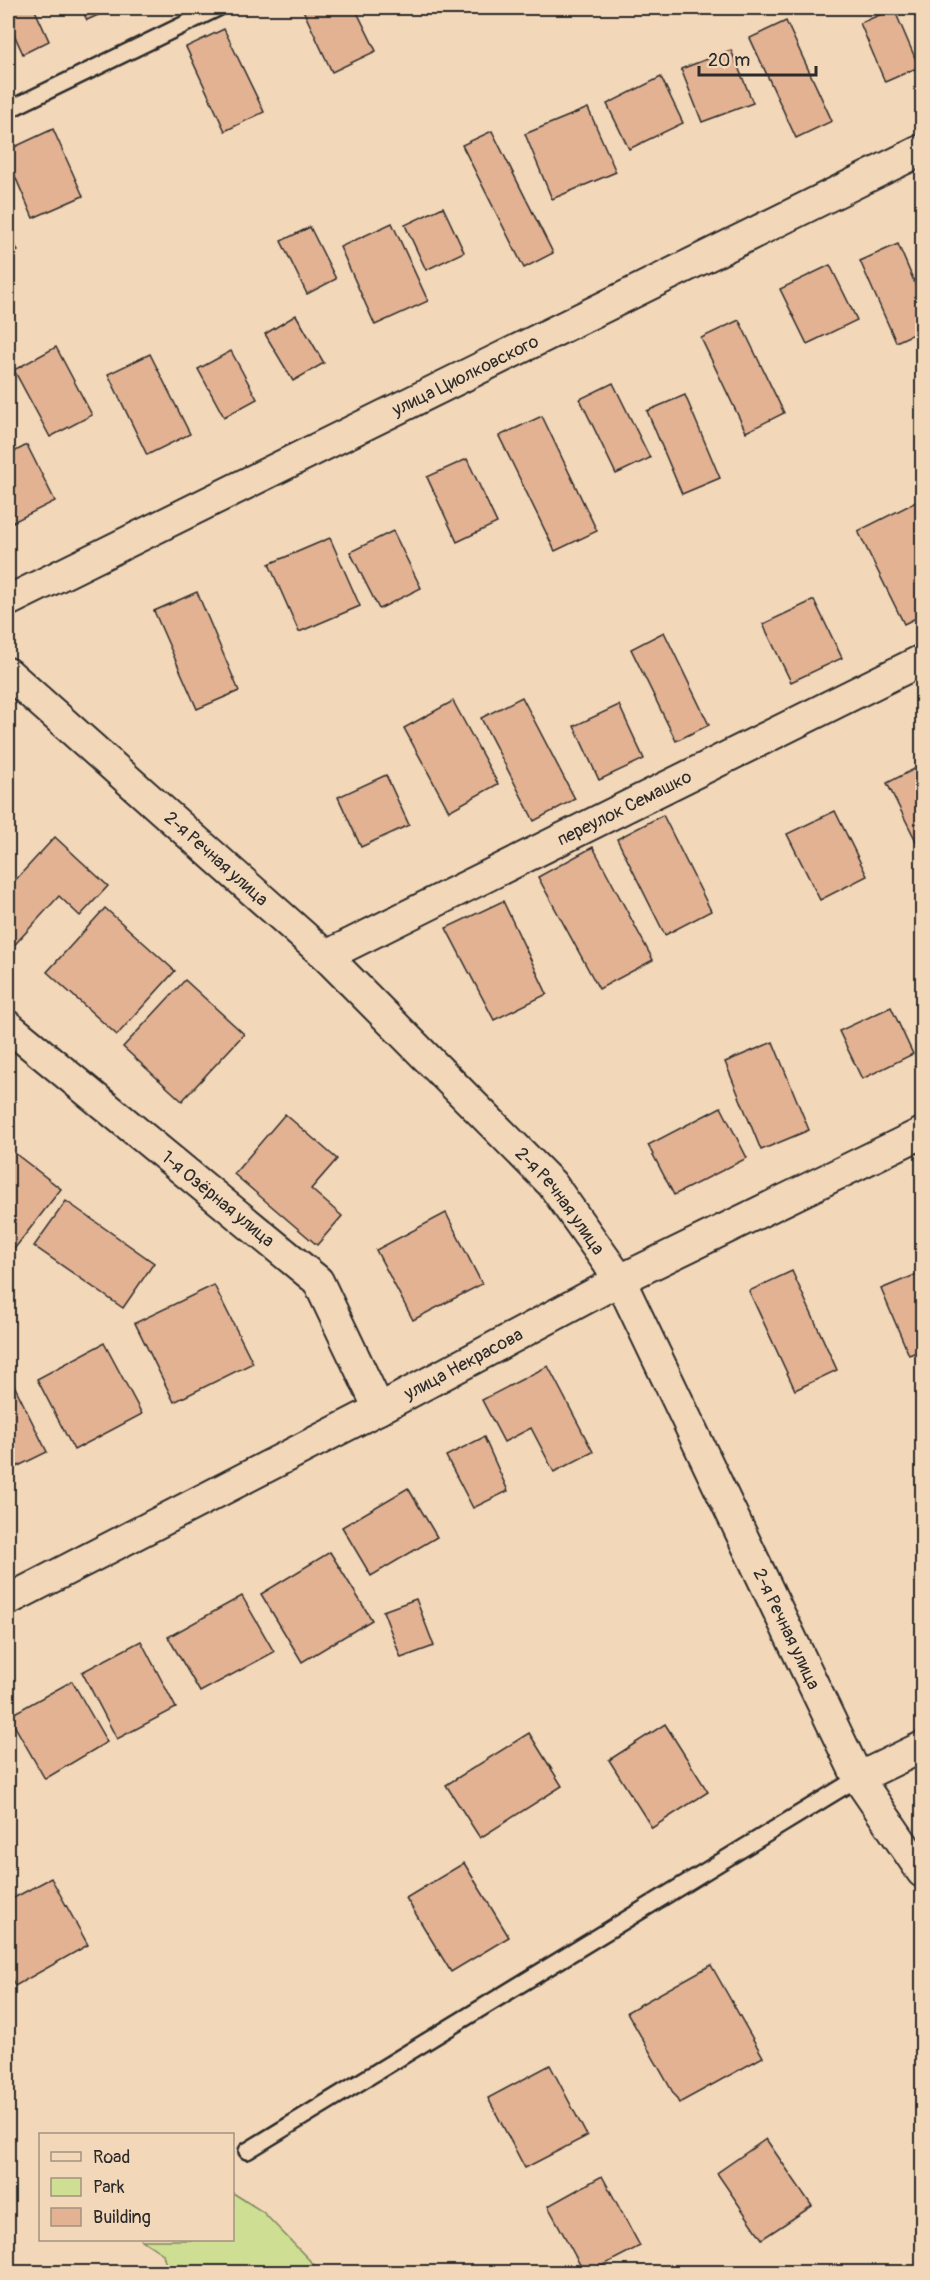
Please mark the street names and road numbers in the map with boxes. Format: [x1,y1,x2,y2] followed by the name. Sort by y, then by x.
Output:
[388,330,543,422] street label: улица Циолковского
[553,765,696,851] street label: переулок Семашко
[159,807,273,911] street label: 2-я Речная улица
[510,1143,610,1260] street label: 2-я Речная улица
[156,1146,279,1253] street label: 1-я Озёрная улица
[399,1323,527,1406] street label: улица Некрасова
[748,1565,825,1693] street label: 2-я Речная улица

